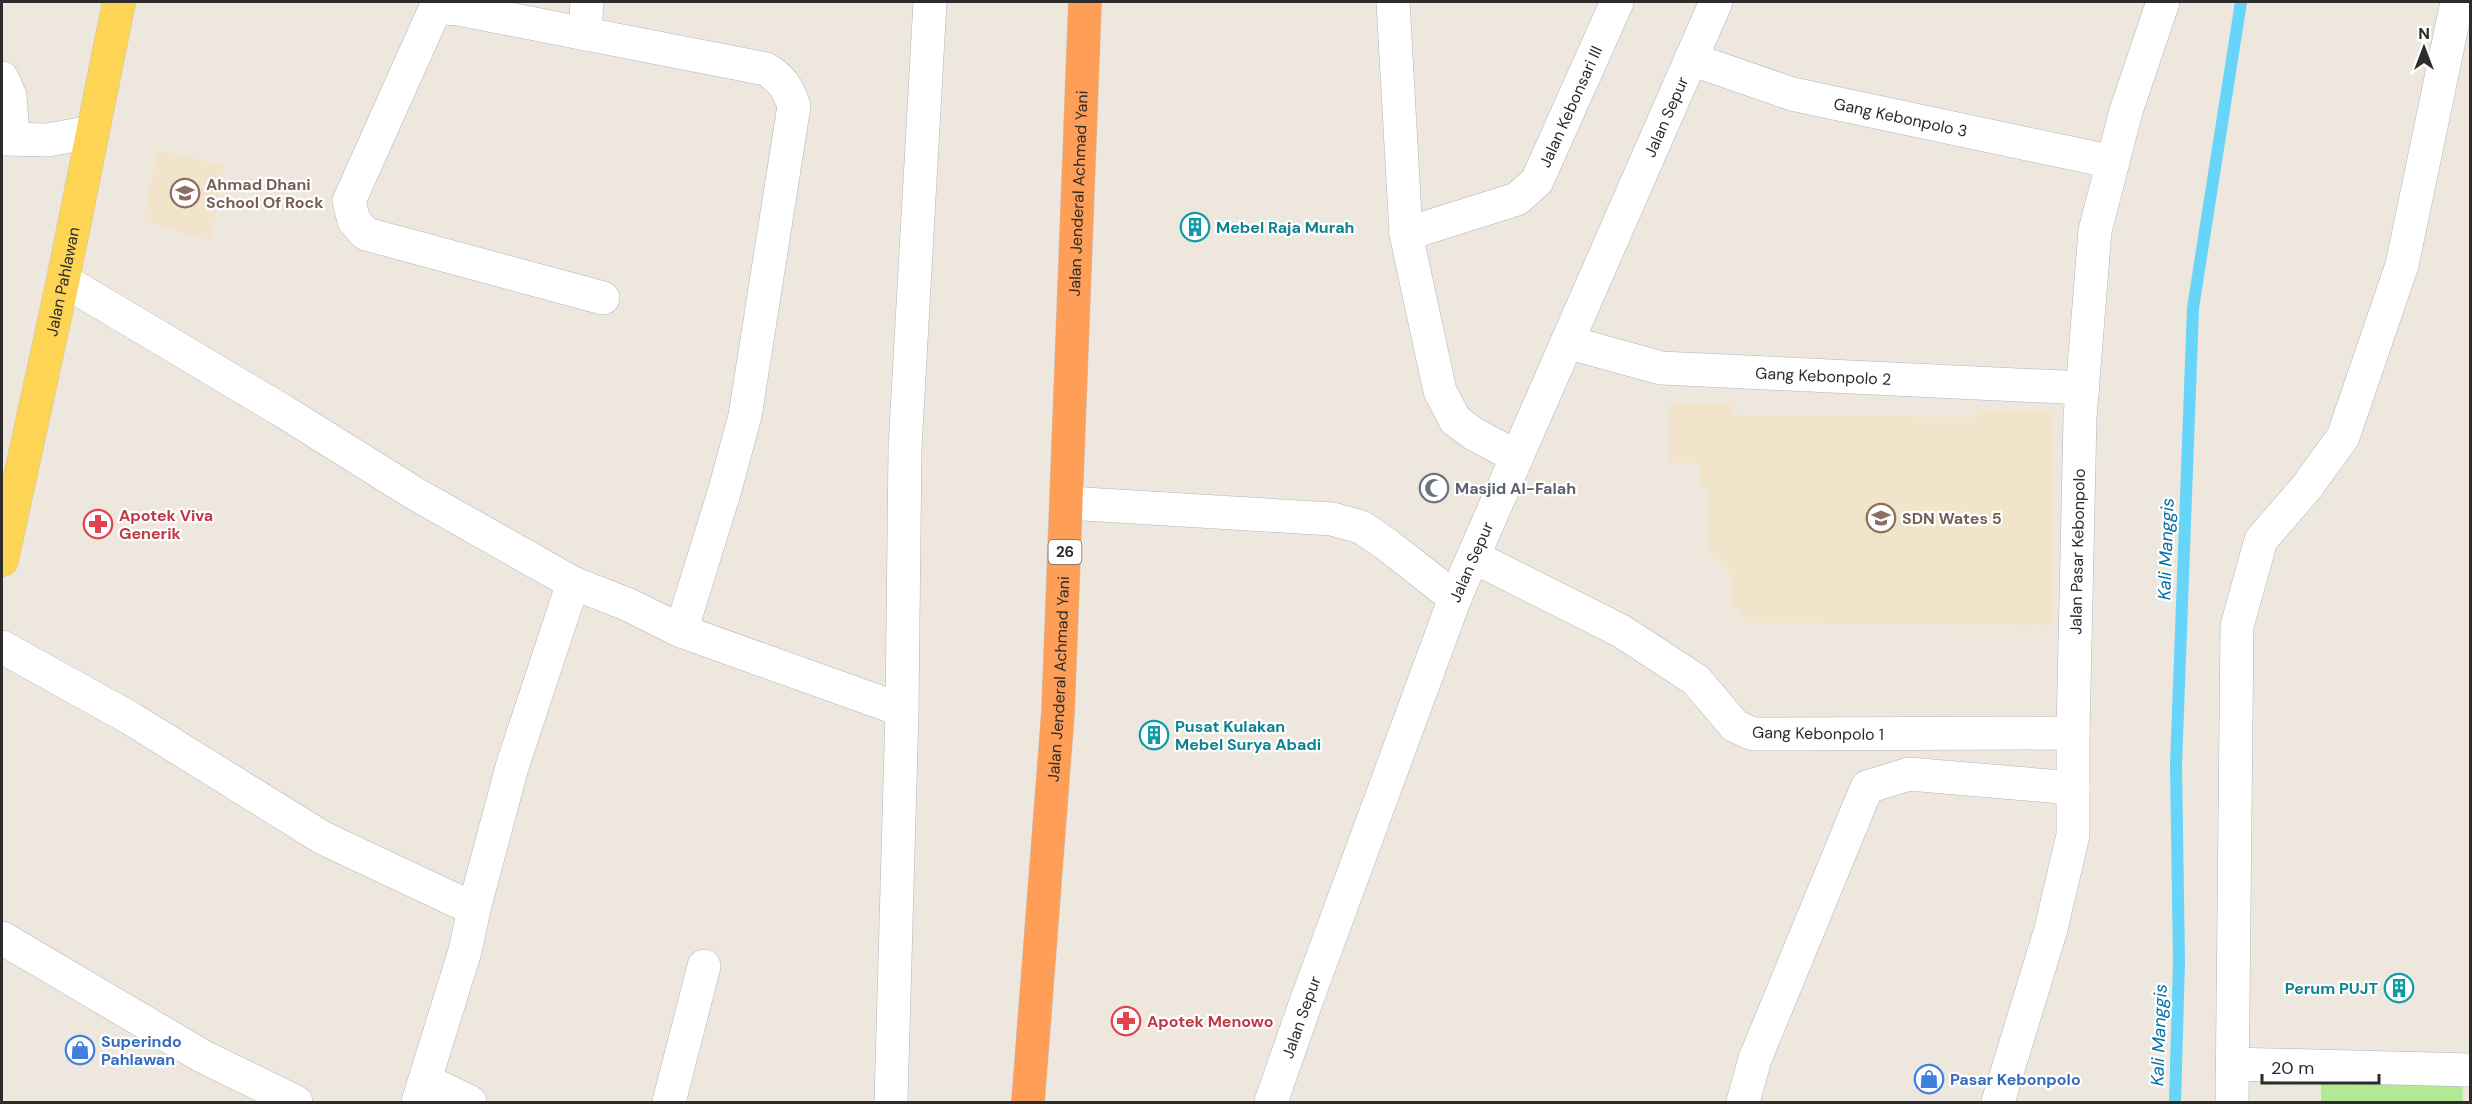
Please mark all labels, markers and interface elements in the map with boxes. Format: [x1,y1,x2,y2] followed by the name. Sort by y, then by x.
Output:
[2394,18,2454,78] north arrow
[2418,23,2430,44] text: N
[1534,42,1607,171] street label: Jalan Kebonsari III
[1639,73,1693,160] street label: Jalan Sepur
[1064,90,1093,297] street label: Jalan Jenderal Achmad Yani
[1832,93,1969,142] street label: Gang Kebonpolo 3
[206,174,324,213] place label: Ahmad Dhani School Of Rock
[169,177,201,209] school or university icon: Ahmad Dhani School Of Rock
[1179,211,1211,243] building icon: Mebel Raja Murah
[1216,217,1354,238] place label: Mebel Raja Murah
[41,225,84,338] street label: Jalan Pahlawan
[1755,362,1892,390] street label: Gang Kebonpolo 2
[2065,468,2090,635] street label: Jalan Pasar Kebonpolo
[1418,472,1450,504] mosque icon: Masjid Al-Falah
[1455,478,1576,499] place label: Masjid Al-Falah
[2152,497,2180,601] water label: Kali Manggis
[1865,502,1897,534] school or university icon: SDN Wates 5
[119,505,213,544] place label: Apotek Viva Generik
[82,508,114,540] pharmacy icon: Apotek Viva Generik
[1902,508,2002,529] place label: SDN Wates 5
[1444,518,1498,606] street label: Jalan Sepur
[1048,540,1082,564] road number: 26
[1043,576,1074,783] street label: Jalan Jenderal Achmad Yani
[1175,716,1321,755] place label: Pusat Kulakan Mebel Surya Abadi
[1138,719,1170,751] building icon: Pusat Kulakan Mebel Surya Abadi
[1752,722,1884,745] street label: Gang Kebonpolo 1
[2383,972,2415,1004] building icon: Perum PUJT
[1277,973,1326,1061] street label: Jalan Sepur
[2285,978,2378,999] place label: Perum PUJT
[2145,983,2173,1087] water label: Kali Manggis
[1110,1005,1142,1037] pharmacy icon: Apotek Menowo
[1147,1011,1273,1032] place label: Apotek Menowo
[101,1031,182,1070] place label: Superindo Pahlawan
[64,1034,96,1066] shop icon: Superindo Pahlawan
[2262,1047,2379,1085] scale bar
[2271,1056,2314,1080] text: 20 m
[1913,1063,1945,1095] shop icon: Pasar Kebonpolo
[1950,1069,2081,1090] place label: Pasar Kebonpolo

